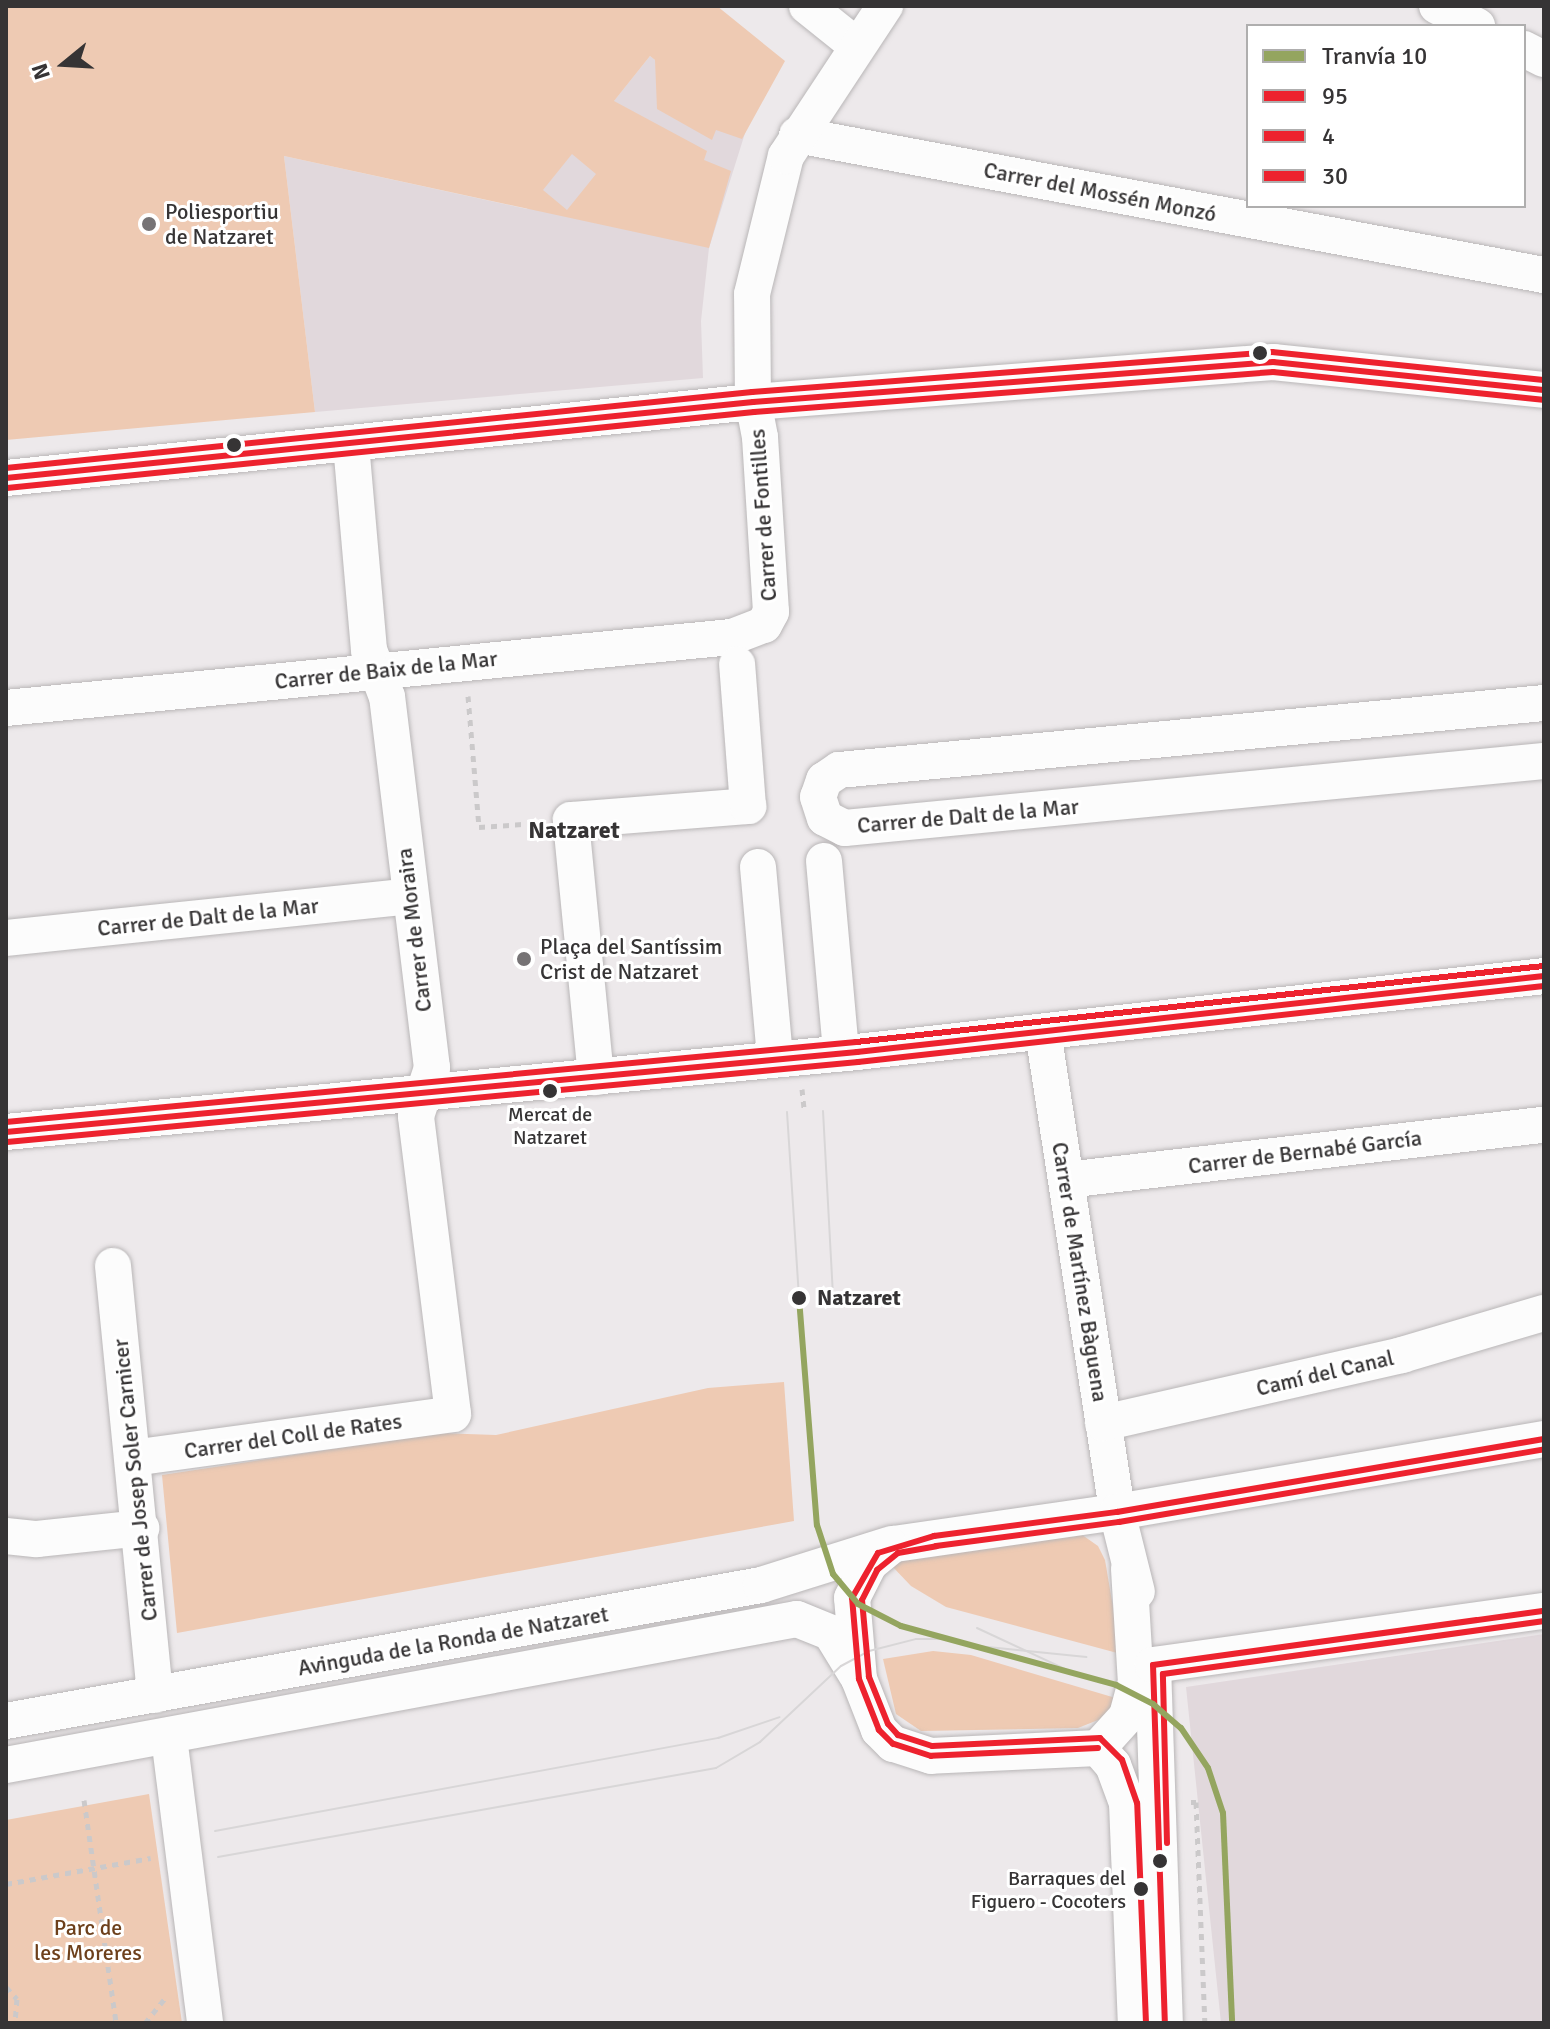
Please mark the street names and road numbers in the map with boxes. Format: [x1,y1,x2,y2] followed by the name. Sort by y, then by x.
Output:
[981,156,1219,228] street label: Carrer del Mossén Monzó
[744,428,782,602] street label: Carrer de Fontilles
[273,645,499,695] street label: Carrer de Baix de la Mar
[856,793,1080,839] street label: Carrer de Dalt de la Mar
[391,847,437,1013] street label: Carrer de Moraira
[96,892,320,942] street label: Carrer de Dalt de la Mar
[1187,1125,1423,1179] street label: Carrer de Bernabé García
[1046,1140,1114,1404] street label: Carrer de Martínez Bàguena
[107,1338,163,1622] street label: Carrer de Josep Soler Carnicer
[1254,1344,1396,1402] street label: Camí del Canal
[182,1408,404,1464] street label: Carrer del Coll de Rates
[296,1601,610,1681] street label: Avinguda de la Ronda de Natzaret

